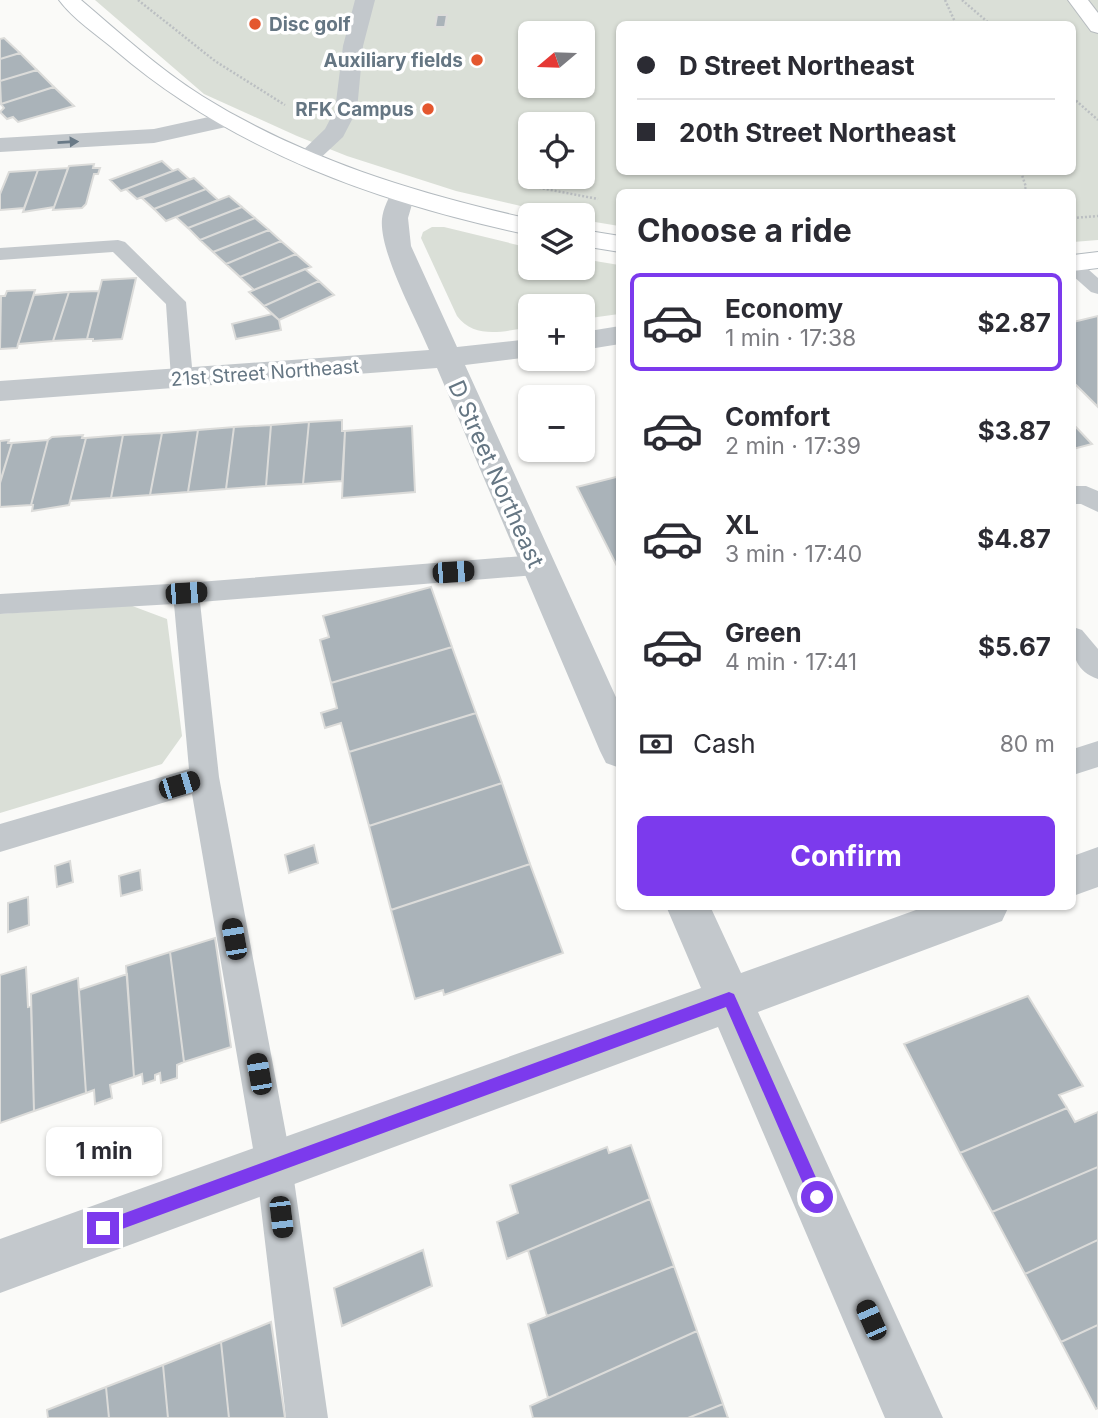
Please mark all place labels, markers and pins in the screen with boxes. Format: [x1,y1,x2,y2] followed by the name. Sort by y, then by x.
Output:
[269,13,351,36] place label: Disc golf
[247,16,263,32] marker: Disc golf
[324,49,463,72] place label: Auxiliary fields
[469,52,485,68] marker: Auxiliary fields
[295,98,414,121] place label: RFK Campus
[420,101,436,117] marker: RFK Campus

